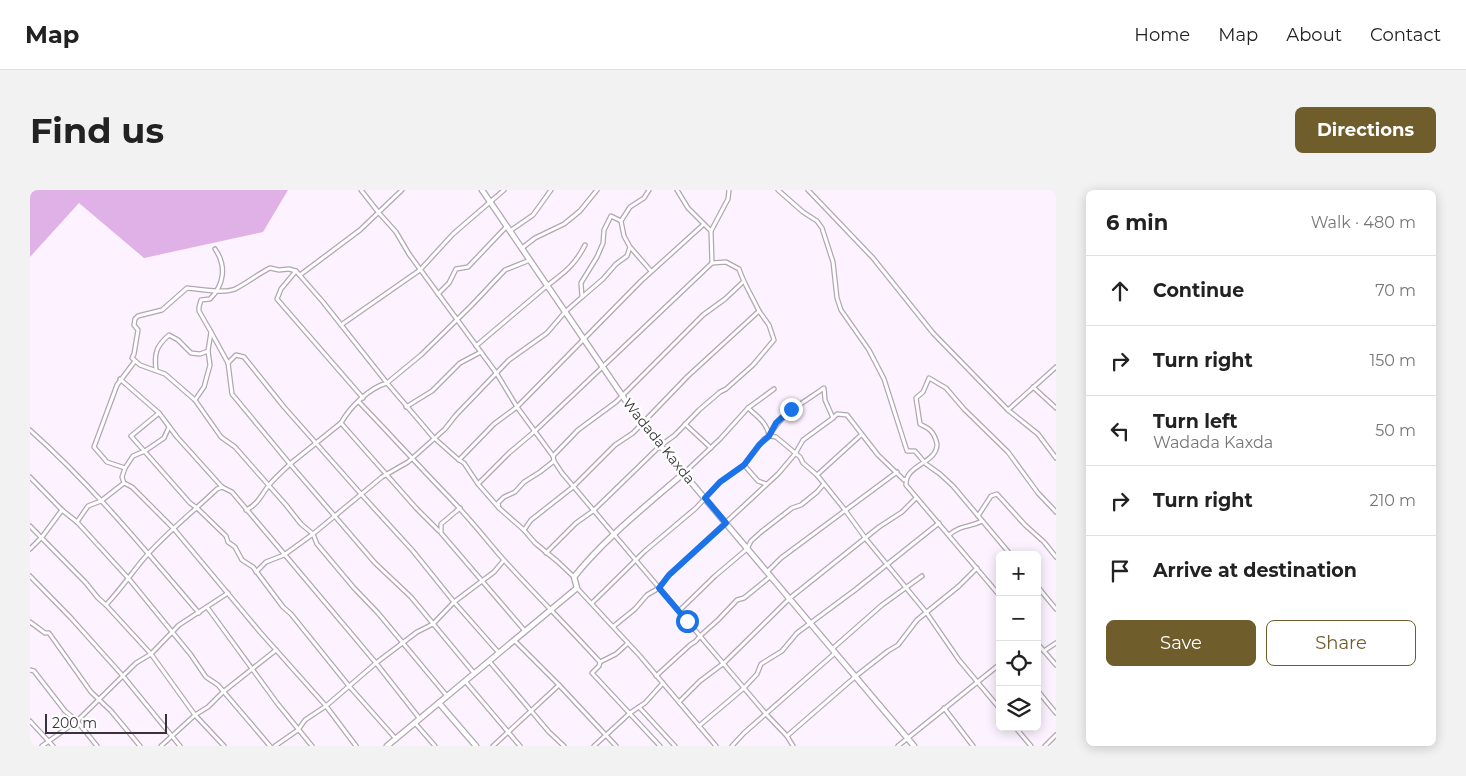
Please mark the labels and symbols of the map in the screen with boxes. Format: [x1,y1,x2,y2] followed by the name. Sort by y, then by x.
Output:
[619,394,699,488] street label: Wadada Kaxda
[780,398,803,421] route end
[676,610,699,633] route start
[45,711,168,734] scale bar

